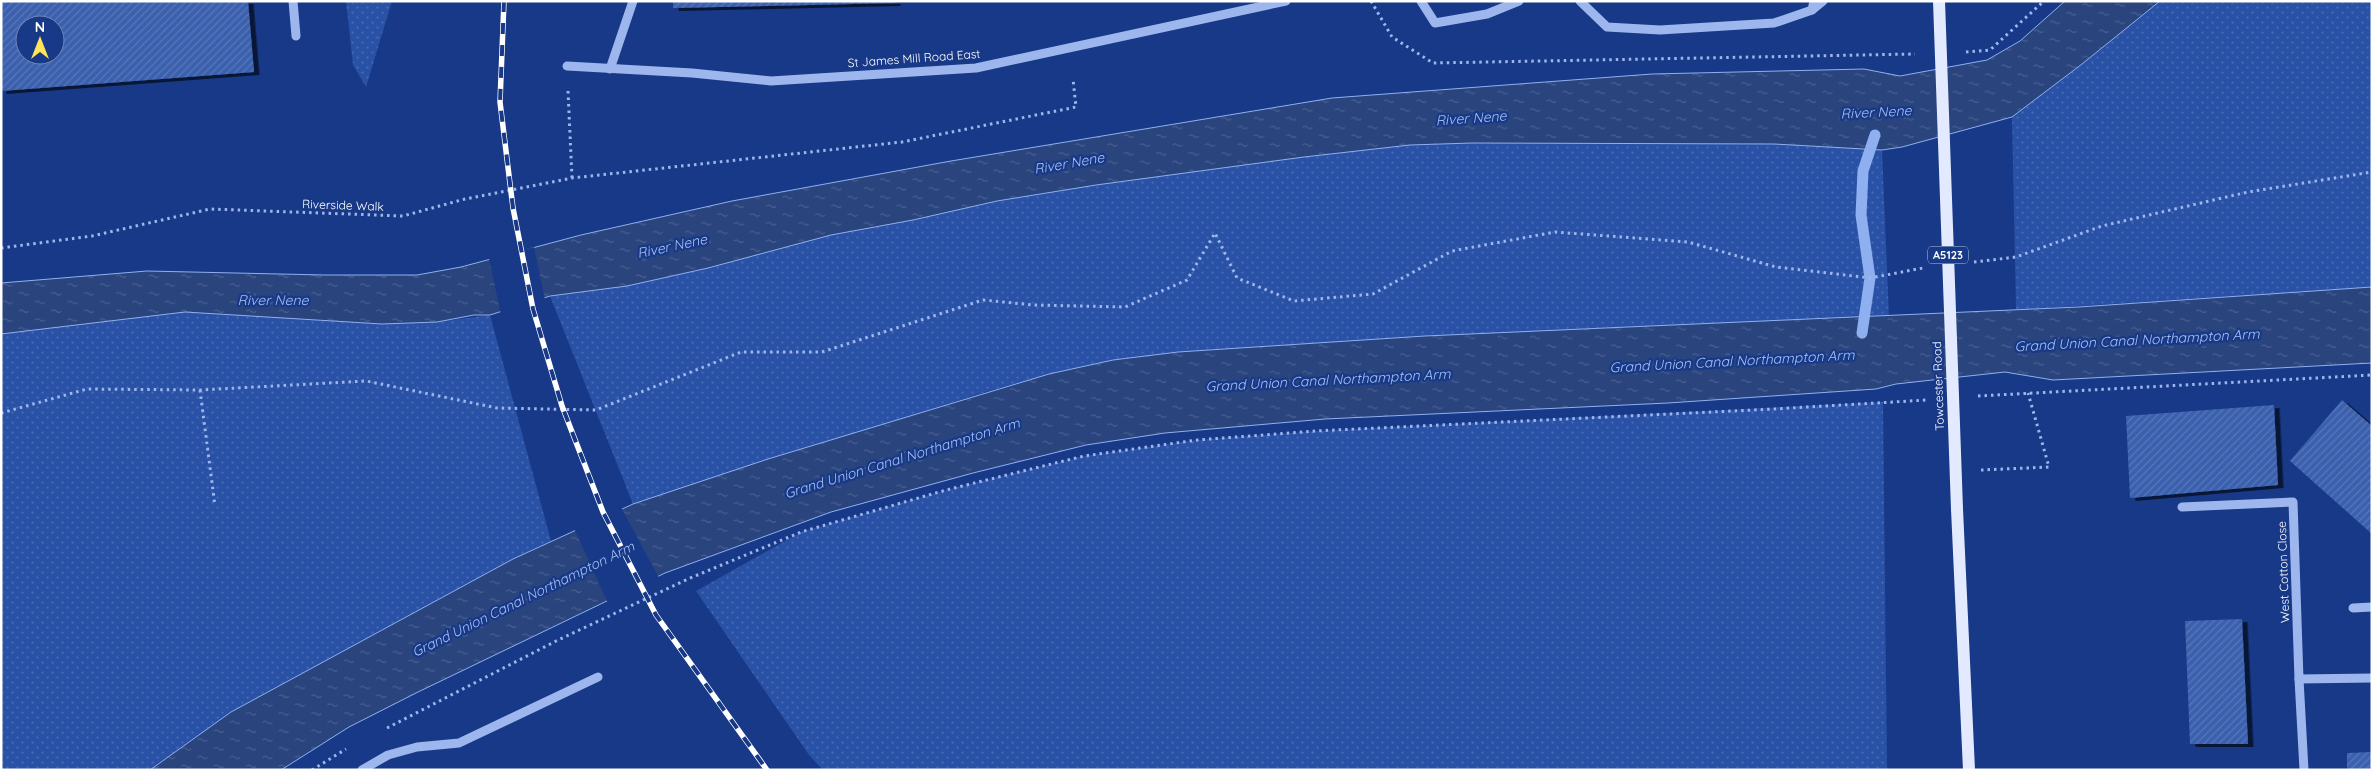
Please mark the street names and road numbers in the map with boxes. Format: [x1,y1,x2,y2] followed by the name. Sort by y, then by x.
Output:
[847,46,981,70] street label: St James Mill Road East
[302,196,384,214] street label: Riverside Walk
[1928,246,1968,264] road number: A5123
[1929,341,1947,431] street label: Towcester Road
[2274,521,2292,623] street label: West Cotton Close

